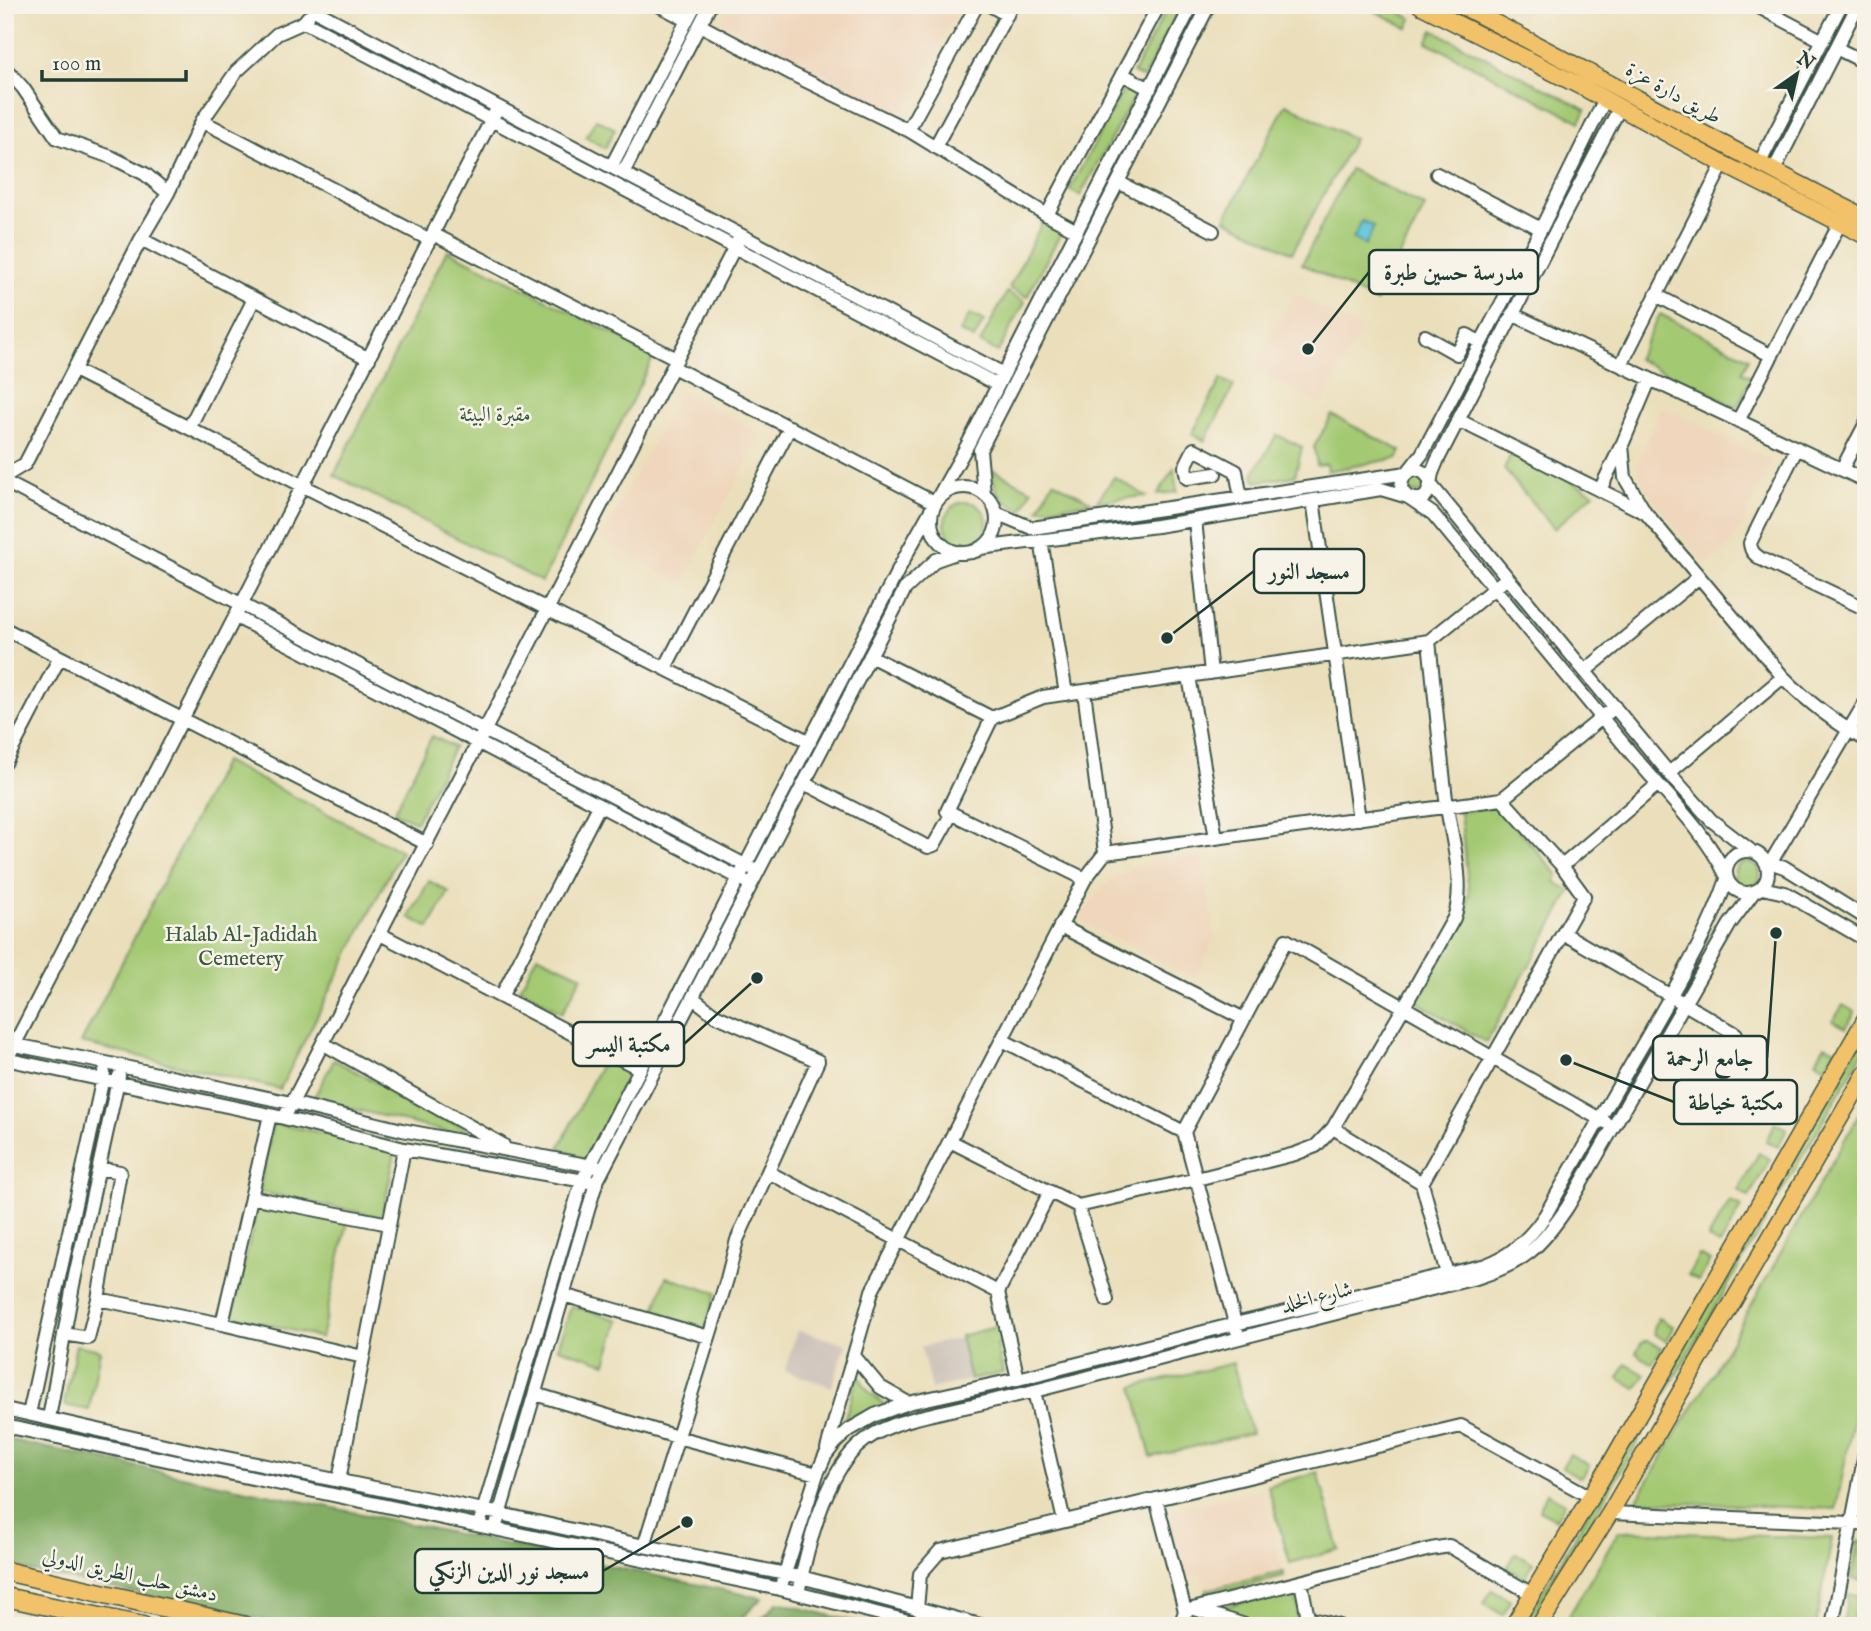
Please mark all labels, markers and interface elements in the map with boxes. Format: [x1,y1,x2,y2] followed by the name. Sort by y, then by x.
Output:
[42,38,186,82] scale bar
[1762,38,1832,108] north arrow
[1791,46,1819,76] text: N
[52,51,101,78] text: 100 m
[1620,57,1726,131] street label: طريق دارة عزة
[1369,250,1538,294] callout: مدرسة حسين طبرة
[1384,259,1524,288] text: مدرسة حسين طبرة
[459,402,531,429] park label: مقبرة البيئة
[1254,549,1364,593] callout: مسجد النور
[1265,558,1350,587] text: مسجد النور
[165,922,317,973] park label: Halab Al-Jadidah Cemetery
[573,1022,684,1066] callout: مكتبة اليسر
[584,1031,671,1060] text: مكتبة اليسر
[1653,1036,1767,1080] callout: جامع الرحمة
[1667,1045,1753,1080] text: جامع الرحمة
[1674,1080,1797,1124] callout: مكتبة خياطة
[1688,1089,1784,1118] text: مكتبة خياطة
[1278,1276,1356,1323] street label: شارع الخلد
[39,1543,220,1611] street label: دمشق حلب الطريق الدولي
[415,1549,603,1593] callout: مسجد نور الدين الزنكي
[429,1558,589,1592] text: مسجد نور الدين الزنكي

